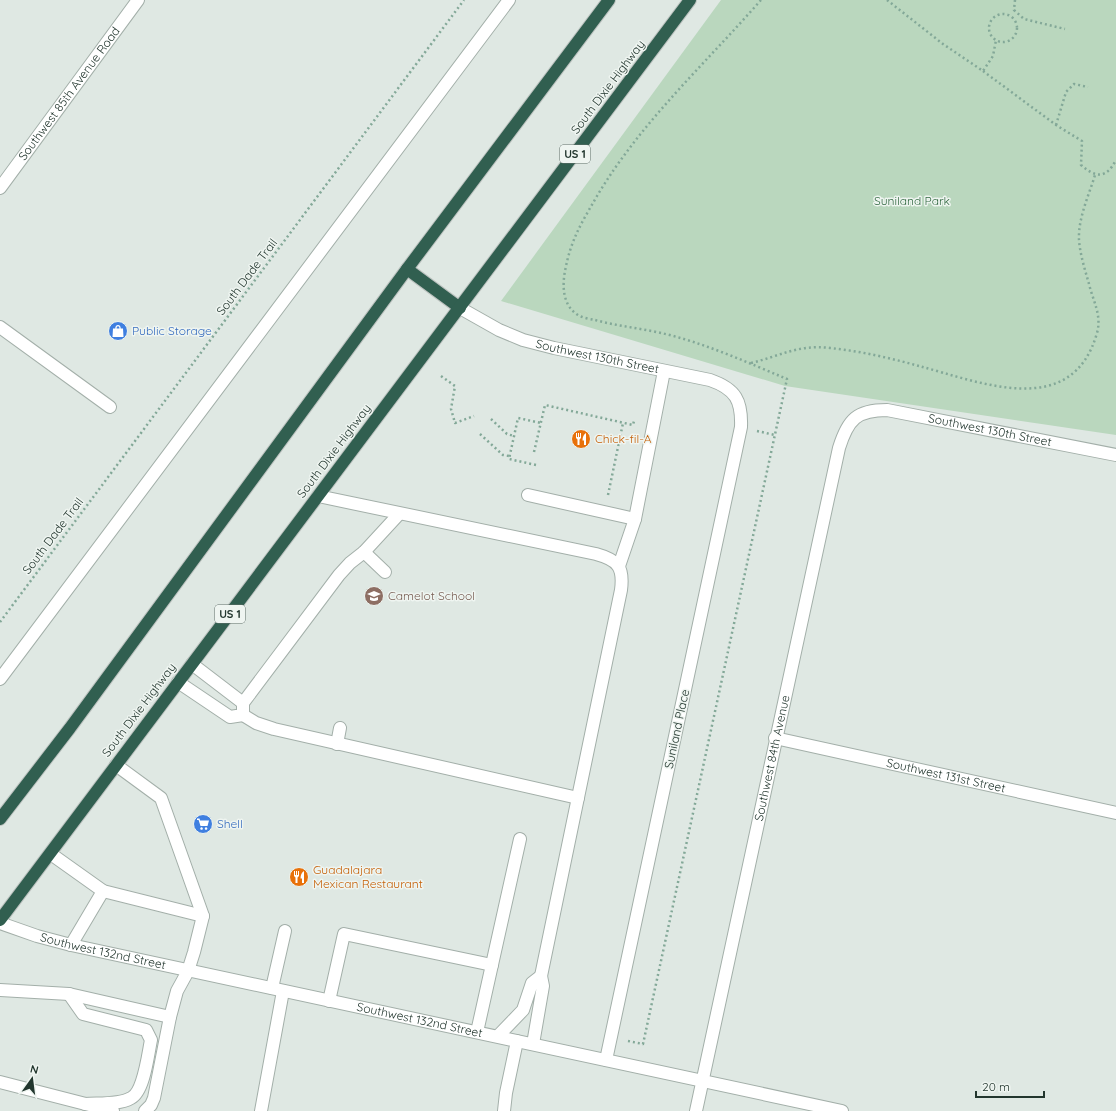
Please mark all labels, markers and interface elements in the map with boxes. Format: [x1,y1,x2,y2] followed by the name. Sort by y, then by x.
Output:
[15,24,123,163] street label: Southwest 85th Avenue Road
[568,37,648,136] street label: South Dixie Highway
[560,145,590,163] road number: US 1
[874,193,950,208] park label: Suniland Park
[213,236,280,318] street label: South Dade Trail
[107,320,129,342] shop icon: Public Storage
[132,323,212,338] place label: Public Storage
[534,336,660,376] street label: Southwest 130th Street
[294,401,374,500] street label: South Dixie Highway
[927,410,1053,449] street label: Southwest 130th Street
[570,428,592,450] restaurant icon: Chick-fil-A
[595,431,652,446] place label: Chick-fil-A
[19,495,86,577] street label: South Dade Trail
[363,585,385,607] school or university icon: Camelot School
[388,588,475,603] place label: Camelot School
[215,605,245,623] road number: US 1
[99,660,179,759] street label: South Dixie Highway
[661,688,692,770] street label: Suniland Place
[751,693,793,822] street label: Southwest 84th Avenue
[885,755,1007,795] street label: Southwest 131st Street
[192,813,214,835] supermarket icon: Shell
[217,816,243,831] place label: Shell
[313,862,423,891] place label: Guadalajara Mexican Restaurant
[288,866,310,888] restaurant icon: Guadalajara Mexican Restaurant
[39,929,167,972] street label: Southwest 132nd Street
[355,999,484,1040] street label: Southwest 132nd Street
[12,1059,52,1099] north arrow
[29,1062,40,1077] text: N
[976,1073,1044,1099] scale bar
[982,1079,1010,1094] text: 20 m

